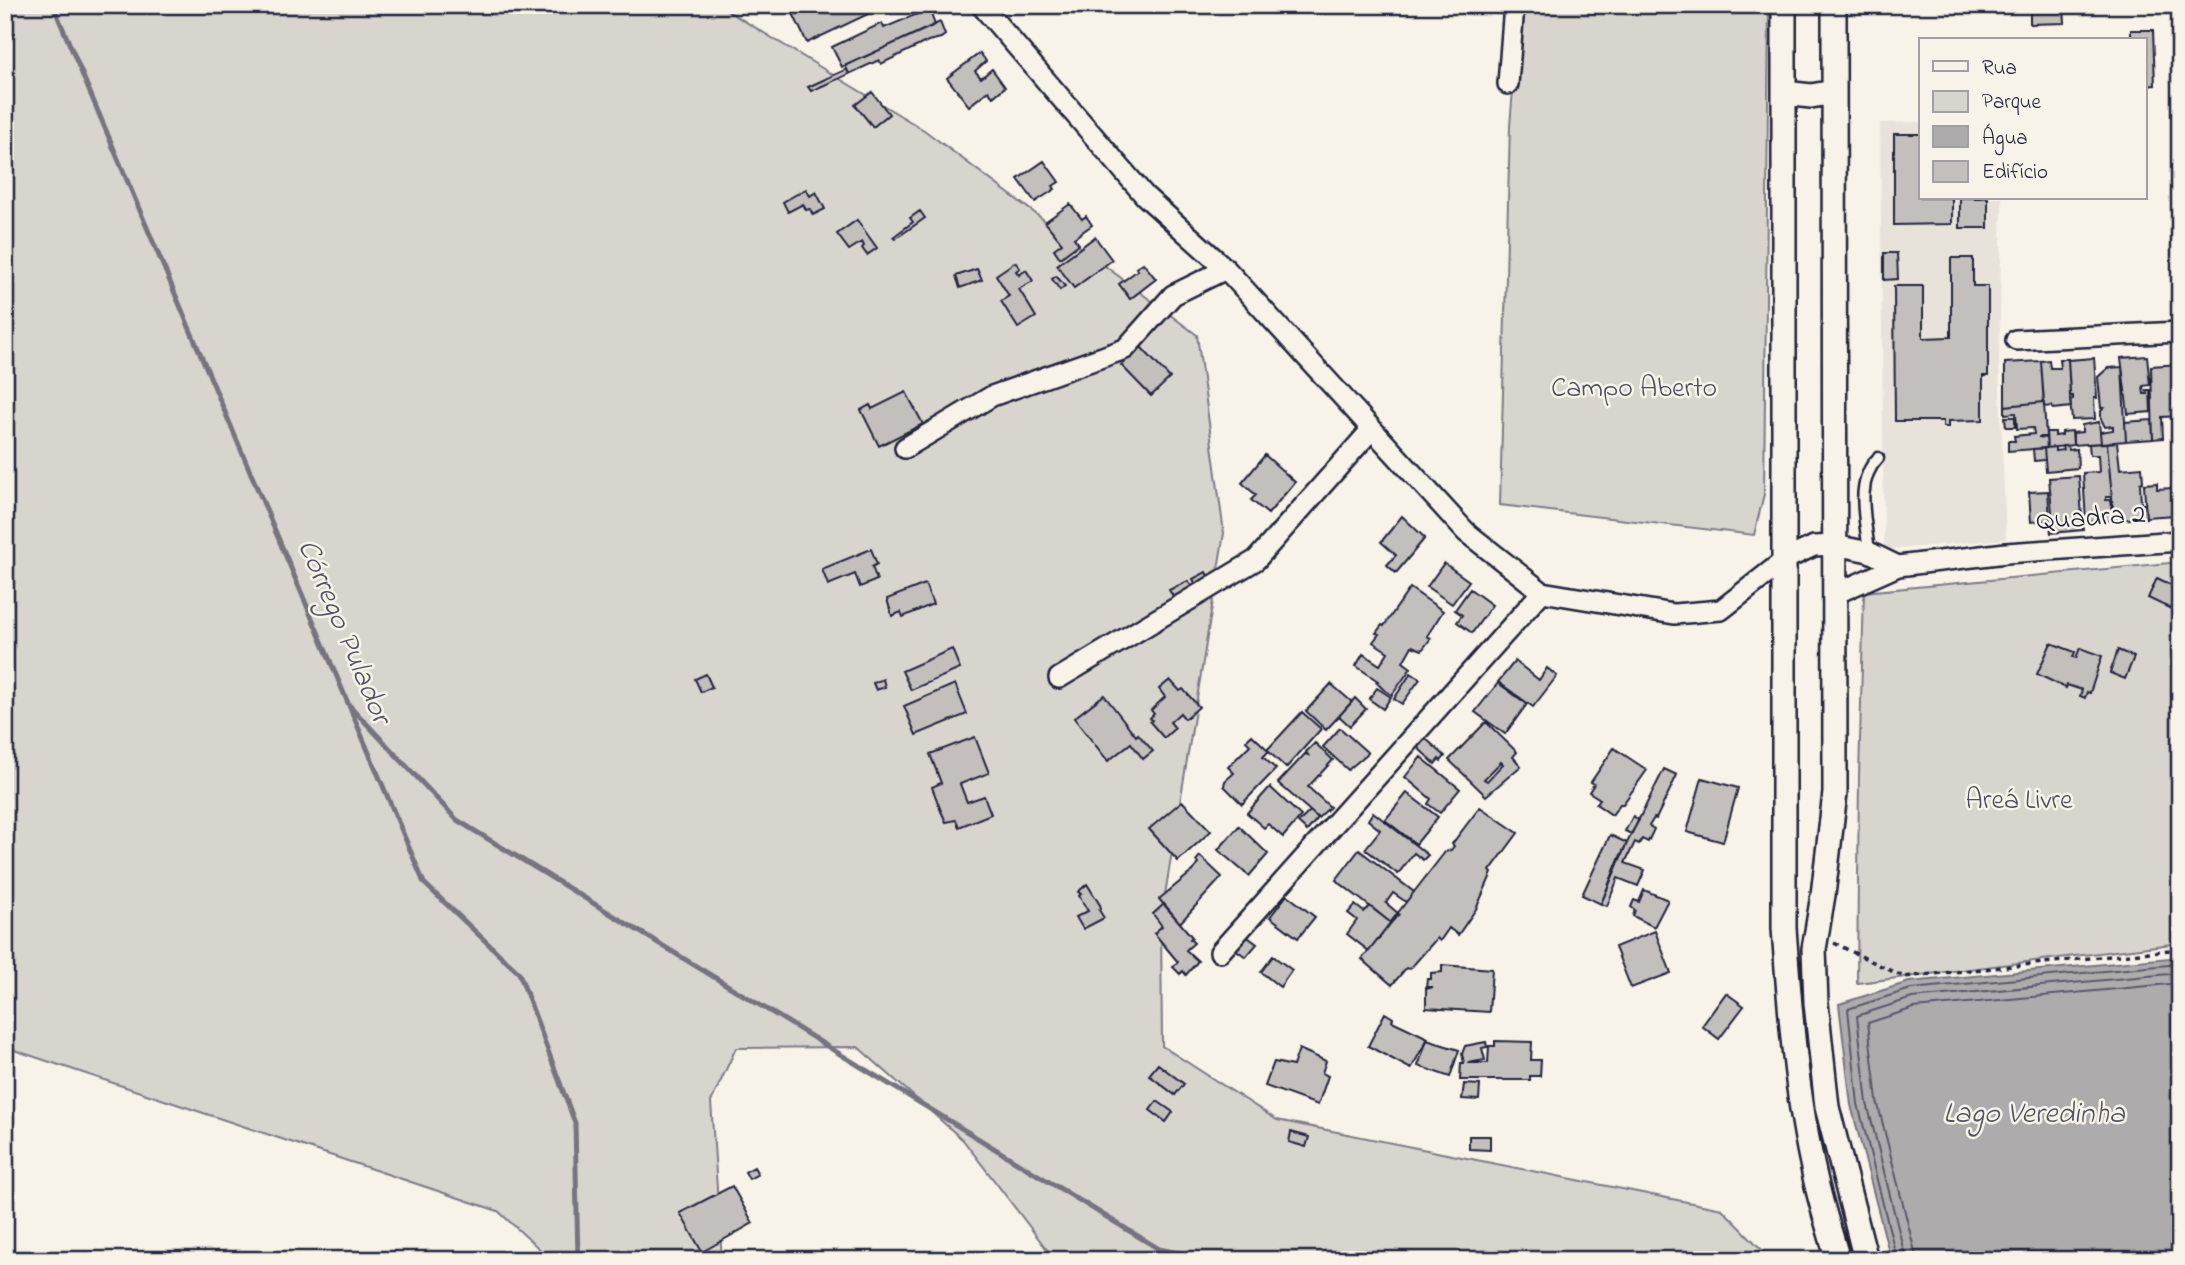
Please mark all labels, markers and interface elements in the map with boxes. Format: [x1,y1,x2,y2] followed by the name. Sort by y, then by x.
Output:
[1919,38,2146,200] legend
[1982,54,2017,84] text: Rua
[1982,88,2041,118] text: Parque
[1982,123,2028,156] text: Água
[1982,158,2048,188] text: Edifício
[1551,369,1717,410] park label: Campo Aberto
[2035,495,2147,543] street label: Quadra 2
[284,533,403,734] water label: Córrego Pulador
[1965,781,2073,822] park label: Areá Livre
[1943,1093,2126,1137] water label: Lago Veredinha

